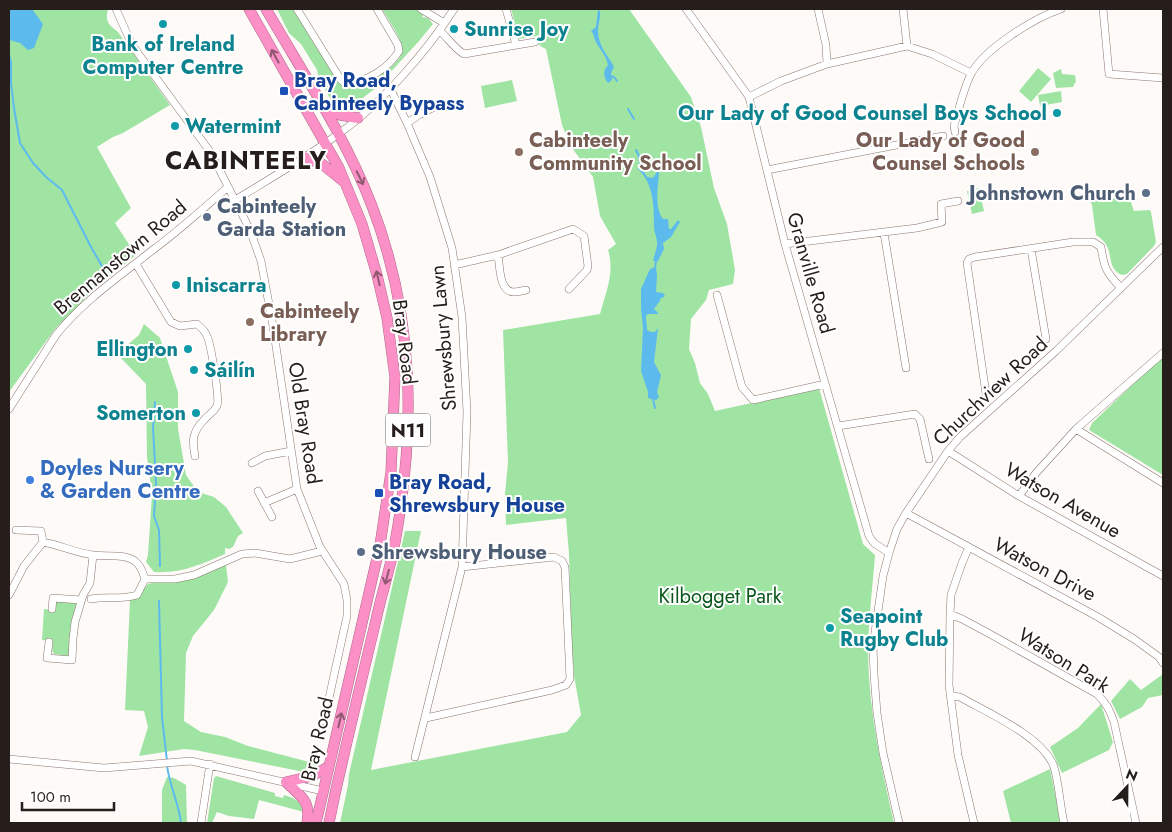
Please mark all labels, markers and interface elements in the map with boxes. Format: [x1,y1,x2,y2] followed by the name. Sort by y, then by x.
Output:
[464,15,569,44] place label: Sunrise Joy
[157,18,169,30] marker: Bank of Ireland Computer Centre
[448,23,460,35] marker: Sunrise Joy
[83,30,243,82] place label: Bank of Ireland Computer Centre
[269,49,279,63] one-way arrow
[294,66,464,118] place label: Bray Road, Cabinteely Bypass
[278,85,290,97] marker: Bray Road, Cabinteely Bypass
[678,99,1047,128] place label: Our Lady of Good Counsel Boys School
[1051,107,1063,119] marker: Our Lady of Good Counsel Boys School
[185,112,282,141] place label: Watermint
[169,120,181,132] marker: Watermint
[529,126,702,178] place label: Cabinteely Community School
[856,126,1025,178] place label: Our Lady of Good Counsel Schools
[165,142,327,178] district label: CABINTEELY
[513,146,525,158] marker: Cabinteely Community School
[1029,146,1041,158] marker: Our Lady of Good Counsel Schools
[355,170,365,185] one-way arrow
[965,179,1136,208] place label: Johnstown Church
[1140,187,1152,199] marker: Johnstown Church
[217,192,346,244] place label: Cabinteely Garda Station
[47,193,193,322] street label: Brennanstown Road
[779,209,842,337] street label: Granville Road
[201,211,213,223] marker: Cabinteely Garda Station
[423,264,464,412] street label: Shrewsbury Lawn
[186,271,266,300] place label: Iniscarra
[373,271,382,287] one-way arrow
[170,279,182,291] marker: Iniscarra
[260,297,360,349] place label: Cabinteely Library
[385,298,424,386] street label: Bray Road
[244,316,256,328] marker: Cabinteely Library
[926,330,1054,452] street label: Churchview Road
[96,335,178,364] place label: Ellington
[182,343,194,355] marker: Ellington
[204,356,255,385] place label: Sáilín
[281,360,328,486] street label: Old Bray Road
[188,364,200,376] marker: Sáilín
[96,399,186,428] place label: Somerton
[190,407,202,419] marker: Somerton
[386,414,430,446] road number: N11
[40,454,200,506] place label: Doyles Nursery & Garden Centre
[999,455,1126,545] street label: Watson Avenue
[389,468,565,520] place label: Bray Road, Shrewsbury House
[24,474,36,486] marker: Doyles Nursery & Garden Centre
[373,487,385,499] marker: Bray Road, Shrewsbury House
[988,530,1101,609] street label: Watson Drive
[371,538,547,567] place label: Shrewsbury House
[355,546,367,558] marker: Shrewsbury House
[381,568,391,584] one-way arrow
[659,582,782,611] park label: Kilbogget Park
[840,602,948,654] place label: Seapoint Rugby Club
[1012,621,1115,700] street label: Watson Park
[824,622,836,634] marker: Seapoint Rugby Club
[294,694,341,784] street label: Bray Road
[336,712,345,728] one-way arrow
[1102,762,1152,812] north arrow
[1123,764,1141,786] text: N
[22,780,115,812] scale bar
[30,786,71,808] text: 100 m

